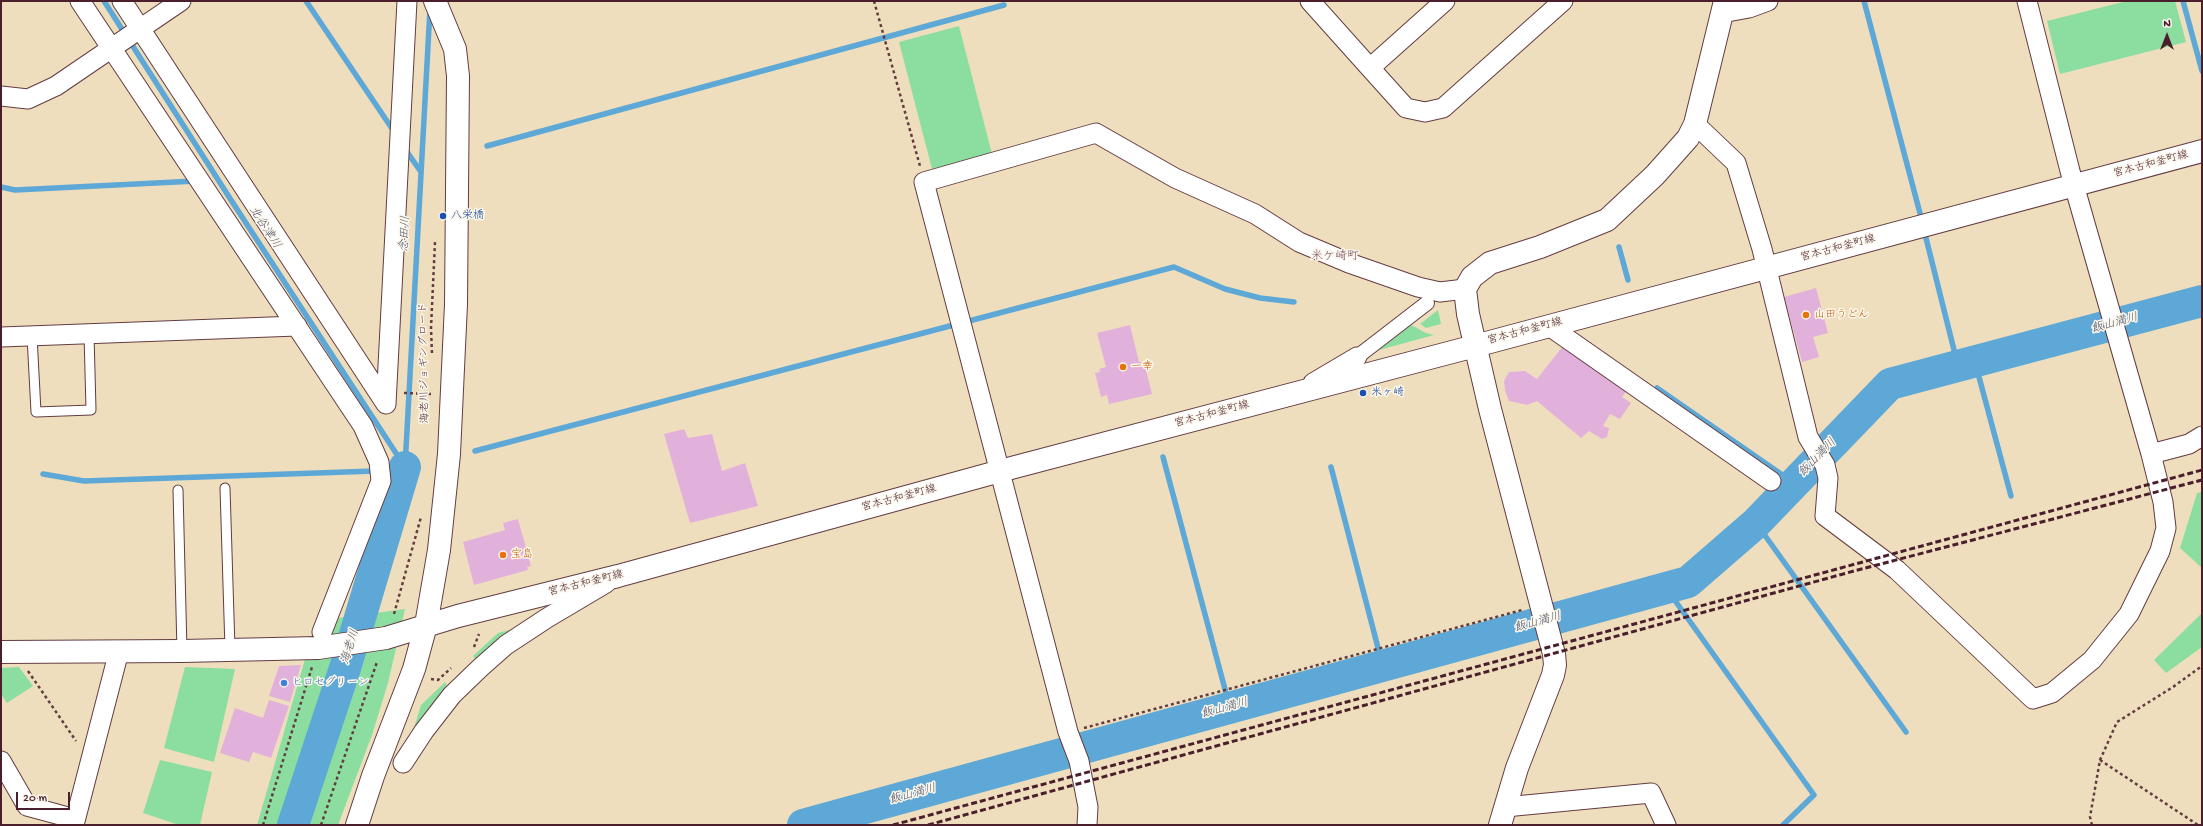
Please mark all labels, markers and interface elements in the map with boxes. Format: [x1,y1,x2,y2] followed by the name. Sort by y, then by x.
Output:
[2147,16,2187,56] north arrow
[2163,18,2171,30] text: N
[2112,149,2190,181] street label: 宮本古和釜町線
[245,204,283,252] water label: 北谷津川
[451,209,484,223] place label: 八栄橋
[438,211,448,221] marker: 八栄橋
[398,216,414,252] water label: 念田川
[1799,233,1877,265] street label: 宮本古和釜町線
[1311,250,1359,264] district label: 米ケ崎町
[417,302,433,424] street label: 海老川ジョギングロード
[1814,308,1869,322] place label: 山田うどん
[1801,310,1811,320] marker: 山田うどん
[2090,311,2140,337] water label: 飯山満川
[1486,316,1564,348] street label: 宮本古和釜町線
[1131,360,1153,374] place label: 一幸
[1118,362,1128,372] marker: 一幸
[1371,386,1404,400] place label: 米ヶ崎
[1358,388,1368,398] marker: 米ヶ崎
[1173,399,1251,431] street label: 宮本古和釜町線
[1796,436,1840,480] water label: 飯山満川
[860,483,938,515] street label: 宮本古和釜町線
[511,548,533,562] place label: 宝島
[498,550,508,560] marker: 宝島
[547,568,625,600] street label: 宮本古和釜町線
[1513,610,1563,636] water label: 飯山満川
[339,628,363,666] water label: 海老川
[292,676,369,690] place label: ヒロセグリーン
[279,678,289,688] marker: ヒロセグリーン
[1200,696,1250,722] water label: 飯山満川
[888,782,938,808] water label: 飯山満川
[18,784,72,810] scale bar
[23,792,47,806] text: 20 m

